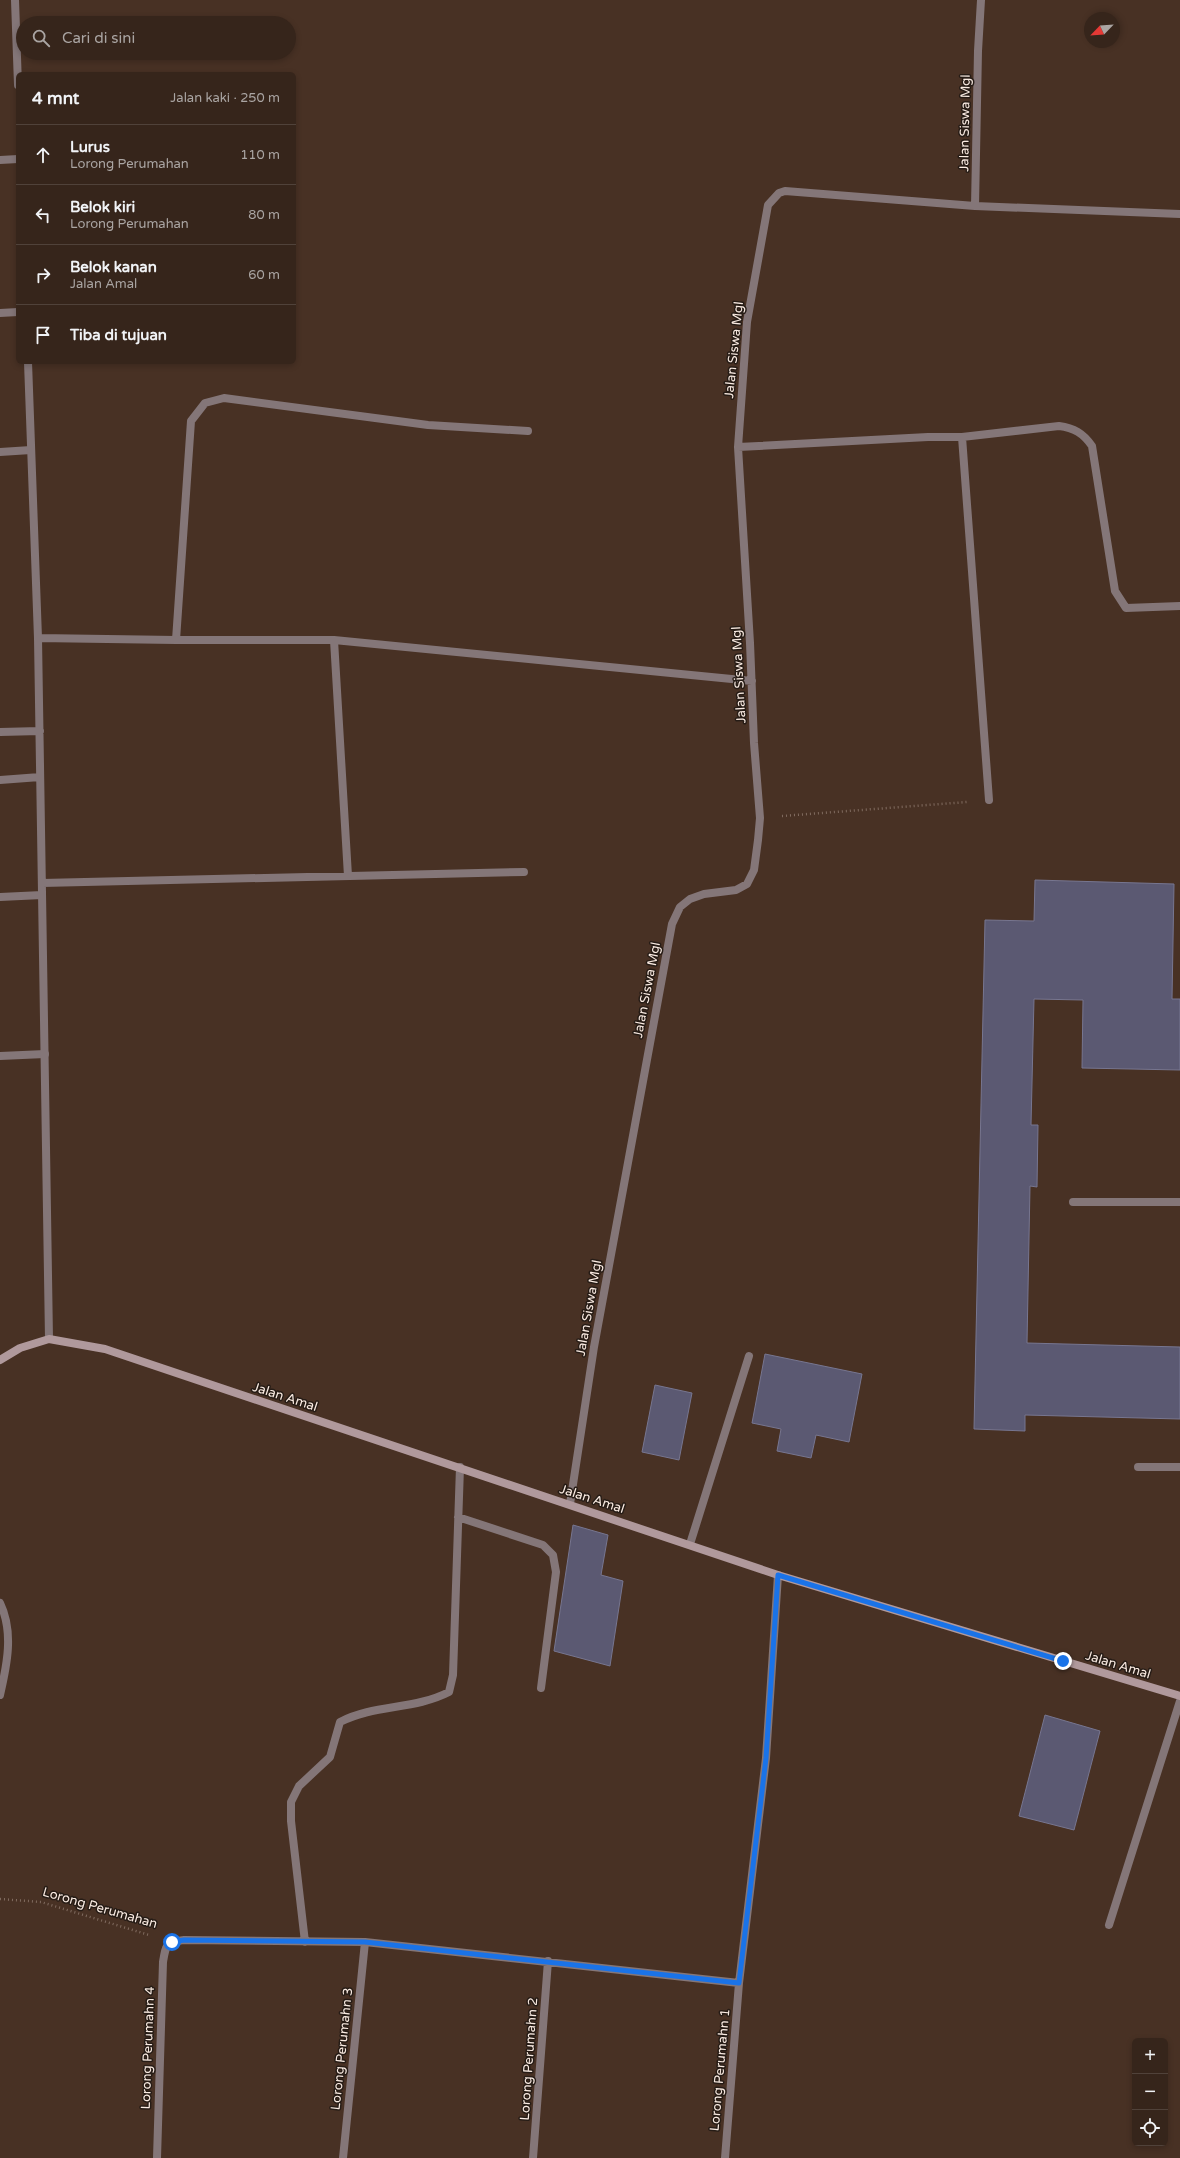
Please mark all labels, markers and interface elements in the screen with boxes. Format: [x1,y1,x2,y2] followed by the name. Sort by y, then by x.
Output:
[1084,12,1120,48] north arrow
[16,16,296,60] search box
[30,27,52,49] icon: search
[62,29,135,47] text: Cari di sini
[956,74,974,172] street label: Jalan Siswa Mgl
[32,88,79,109] text: 4 mnt
[170,90,280,106] text: Jalan kaki · 250 m
[70,138,110,156] text: Lurus
[32,144,54,166] icon: ahead
[240,147,280,163] text: 110 m
[70,156,189,172] text: Lorong Perumahan
[70,198,135,216] text: Belok kiri
[32,204,54,226] icon: left
[248,207,280,223] text: 80 m
[70,216,189,232] text: Lorong Perumahan
[70,258,157,276] text: Belok kanan
[32,264,54,286] icon: right
[248,267,280,283] text: 60 m
[70,276,137,292] text: Jalan Amal
[721,301,747,399] street label: Jalan Siswa Mgl
[32,324,54,346] icon: arrive
[70,326,167,344] text: Tiba di tujuan
[728,626,750,724] street label: Jalan Siswa Mgl
[630,941,664,1039] street label: Jalan Siswa Mgl
[573,1259,605,1357] street label: Jalan Siswa Mgl
[251,1379,319,1415] street label: Jalan Amal
[558,1481,626,1517] street label: Jalan Amal
[1083,1648,1153,1682] street label: Jalan Amal
[1054,1652,1072,1670] route end
[41,1884,159,1932] street label: Lorong Perumahan
[163,1933,181,1951] route start
[138,1986,158,2110] street label: Lorong Perumahn 4
[328,1987,356,2111] street label: Lorong Perumahn 3
[517,1997,541,2121] street label: Lorong Perumahn 2
[707,2008,733,2132] street label: Lorong Perumahn 1
[1132,2038,1168,2146] map controls
[1132,2038,1168,2074] button: +
[1132,2074,1168,2110] button: −
[1132,2110,1168,2146] button: locate

